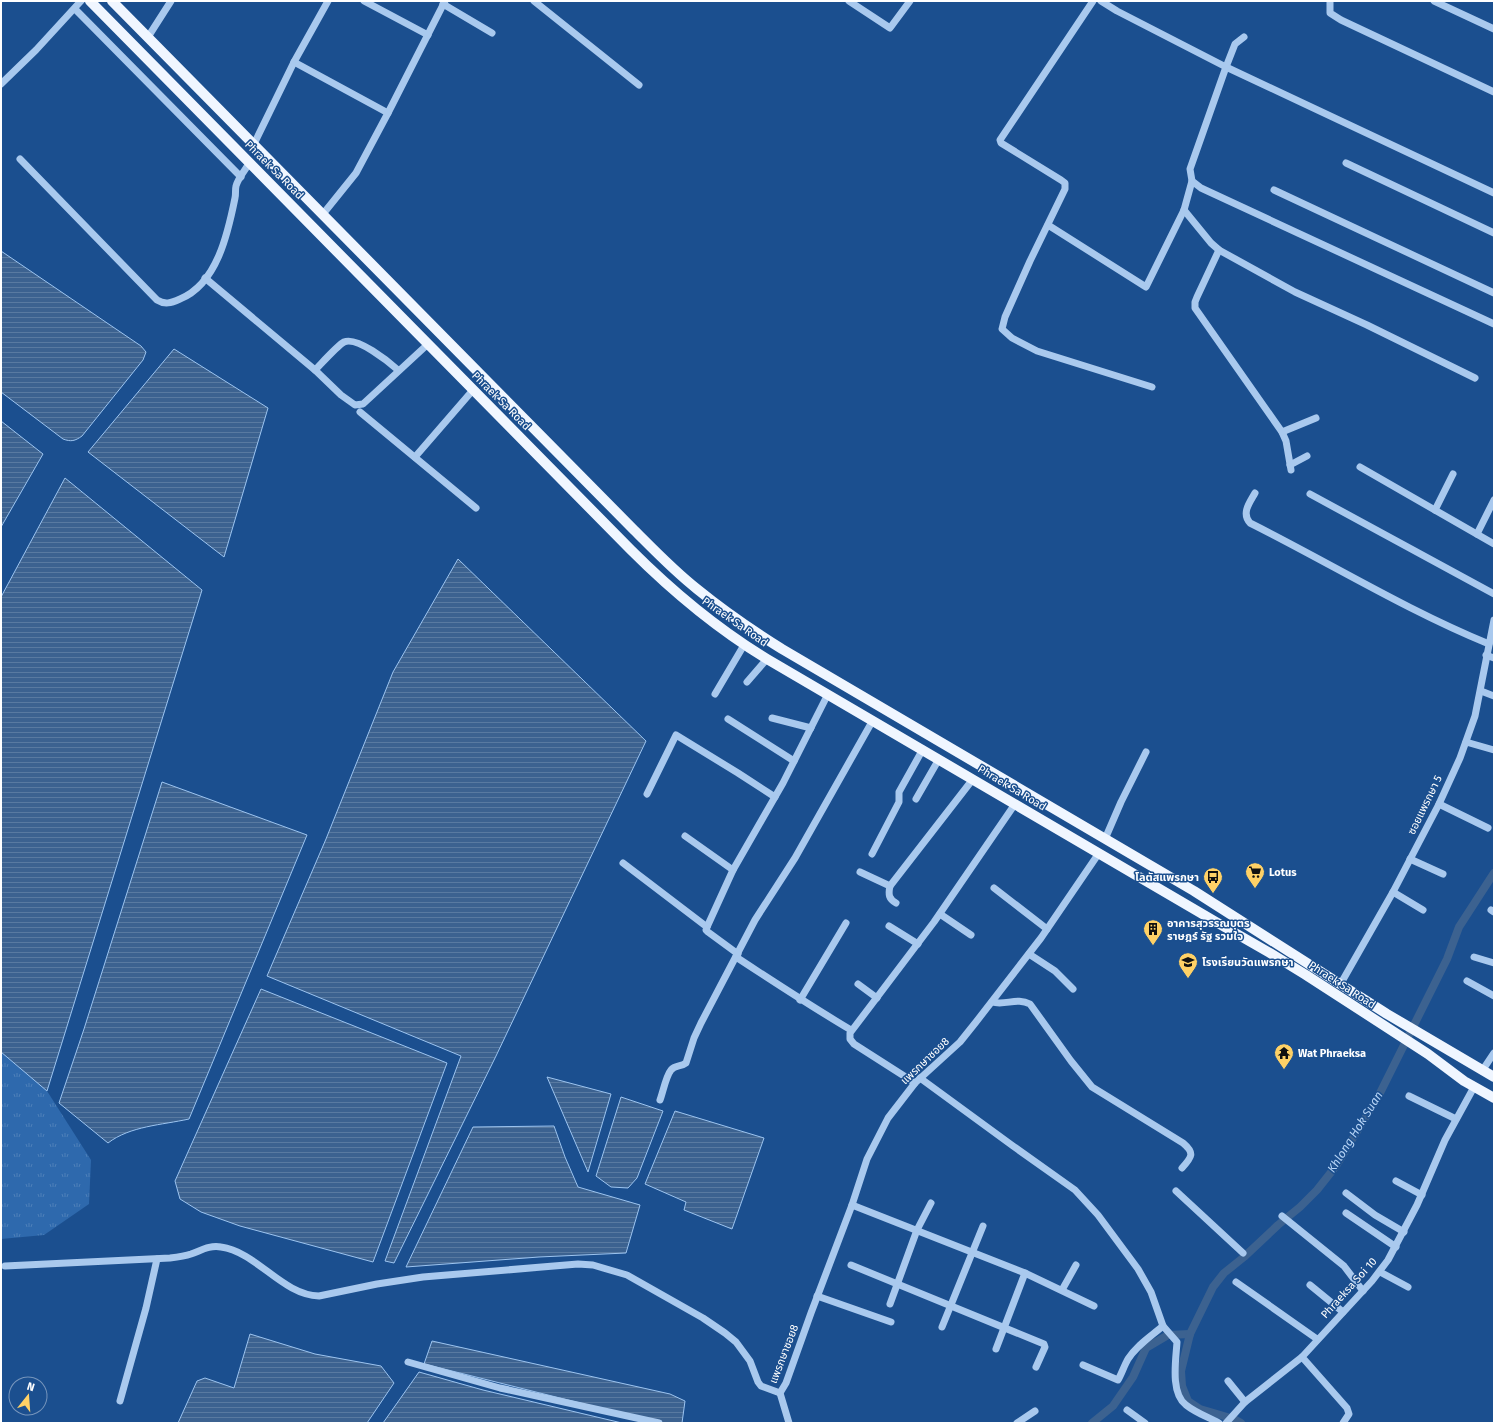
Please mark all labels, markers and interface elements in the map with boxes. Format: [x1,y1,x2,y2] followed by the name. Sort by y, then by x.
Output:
[242,138,306,202] street label: Phraek Sa Road
[469,369,533,433] street label: Phraek Sa Road
[700,595,770,649] street label: Phraek Sa Road
[976,763,1048,813] street label: Phraek Sa Road
[1405,773,1445,837] street label: ซอยแพรกษา 5
[1244,861,1266,889] supermarket icon: Lotus
[1202,866,1224,894] bus stop icon: โลตัสแพรกษา
[1269,866,1297,879] place label: Lotus
[1135,871,1199,884] place label: โลตัสแพรกษา
[1167,917,1250,943] place label: อาคารสุวรรณบุตร ราษฎร์ รัฐ รวมใจ
[1142,918,1164,946] building icon: อาคารสุวรรณบุตร ราษฎร์ รัฐ รวมใจ
[1177,951,1199,979] school or university icon: โรงเรียนวัดแพรกษา
[1202,956,1294,969] place label: โรงเรียนวัดแพรกษา
[1306,959,1378,1011] street label: Phraek Sa Road
[898,1035,952,1087] street label: แพรกษาซอย8
[1273,1042,1295,1070] temple icon: Wat Phraeksa
[1298,1047,1366,1060] place label: Wat Phraeksa
[1324,1089,1386,1175] water label: Khlong Hok Suan
[1318,1255,1380,1321] street label: Phraeksa Soi 10
[767,1323,801,1385] street label: แพรกษาซอย8
[8,1376,48,1416] north arrow
[25,1380,36,1394] text: N

